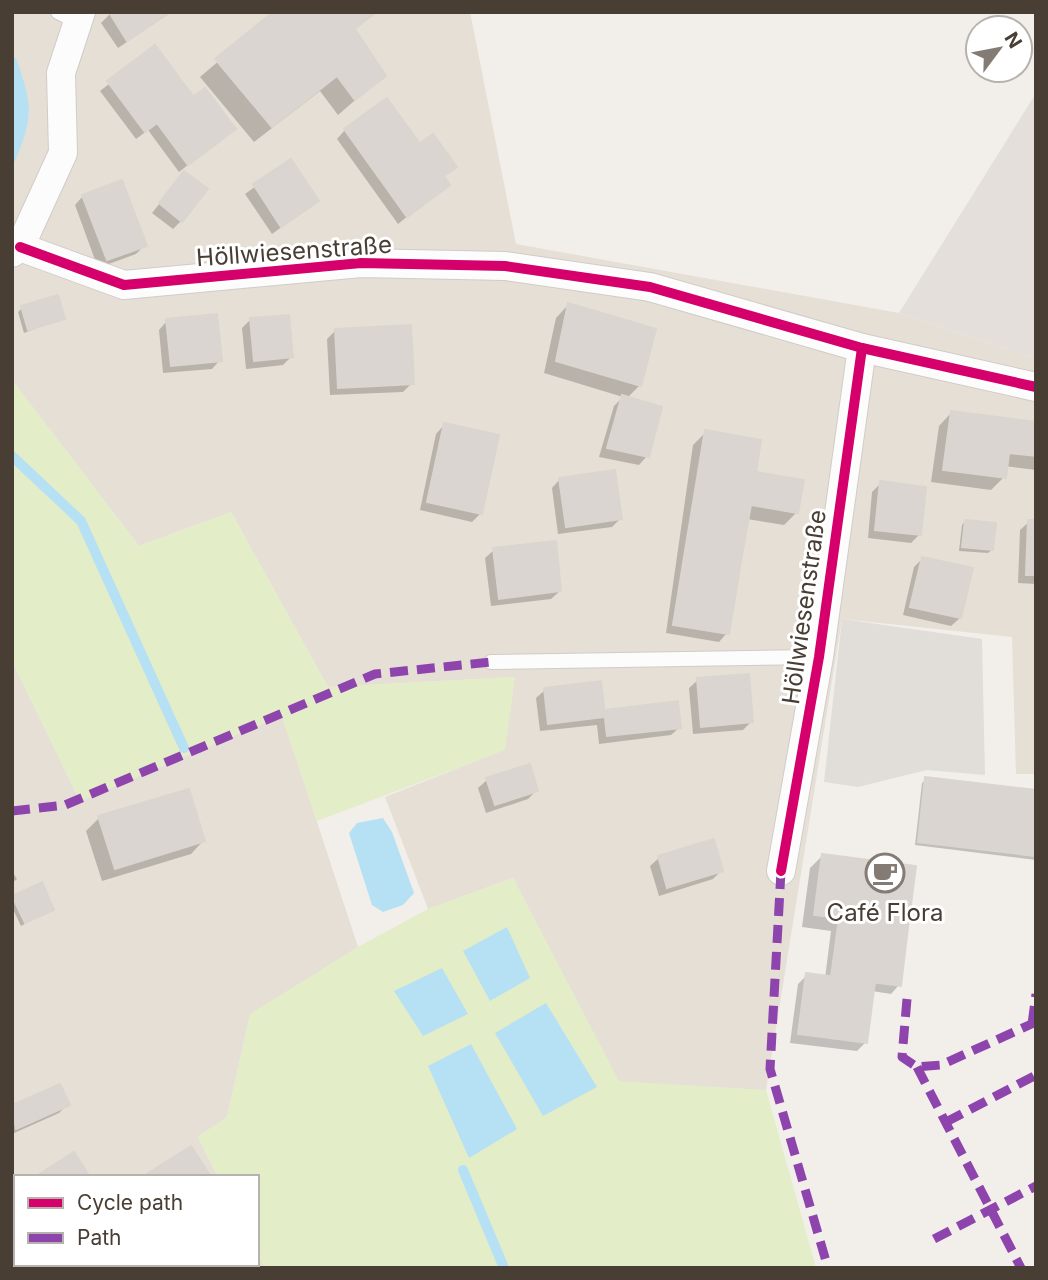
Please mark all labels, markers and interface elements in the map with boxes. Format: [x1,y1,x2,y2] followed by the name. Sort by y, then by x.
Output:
[964,14,1034,84] north arrow
[999,28,1027,52] text: N
[195,230,393,272] street label: Höllwiesenstraße
[776,508,832,706] street label: Höllwiesenstraße
[864,852,906,894] cafe icon: Café Flora
[827,898,943,927] place label: Café Flora
[14,1175,259,1266] legend
[77,1190,183,1215] text: Cycle path
[77,1225,122,1250] text: Path

